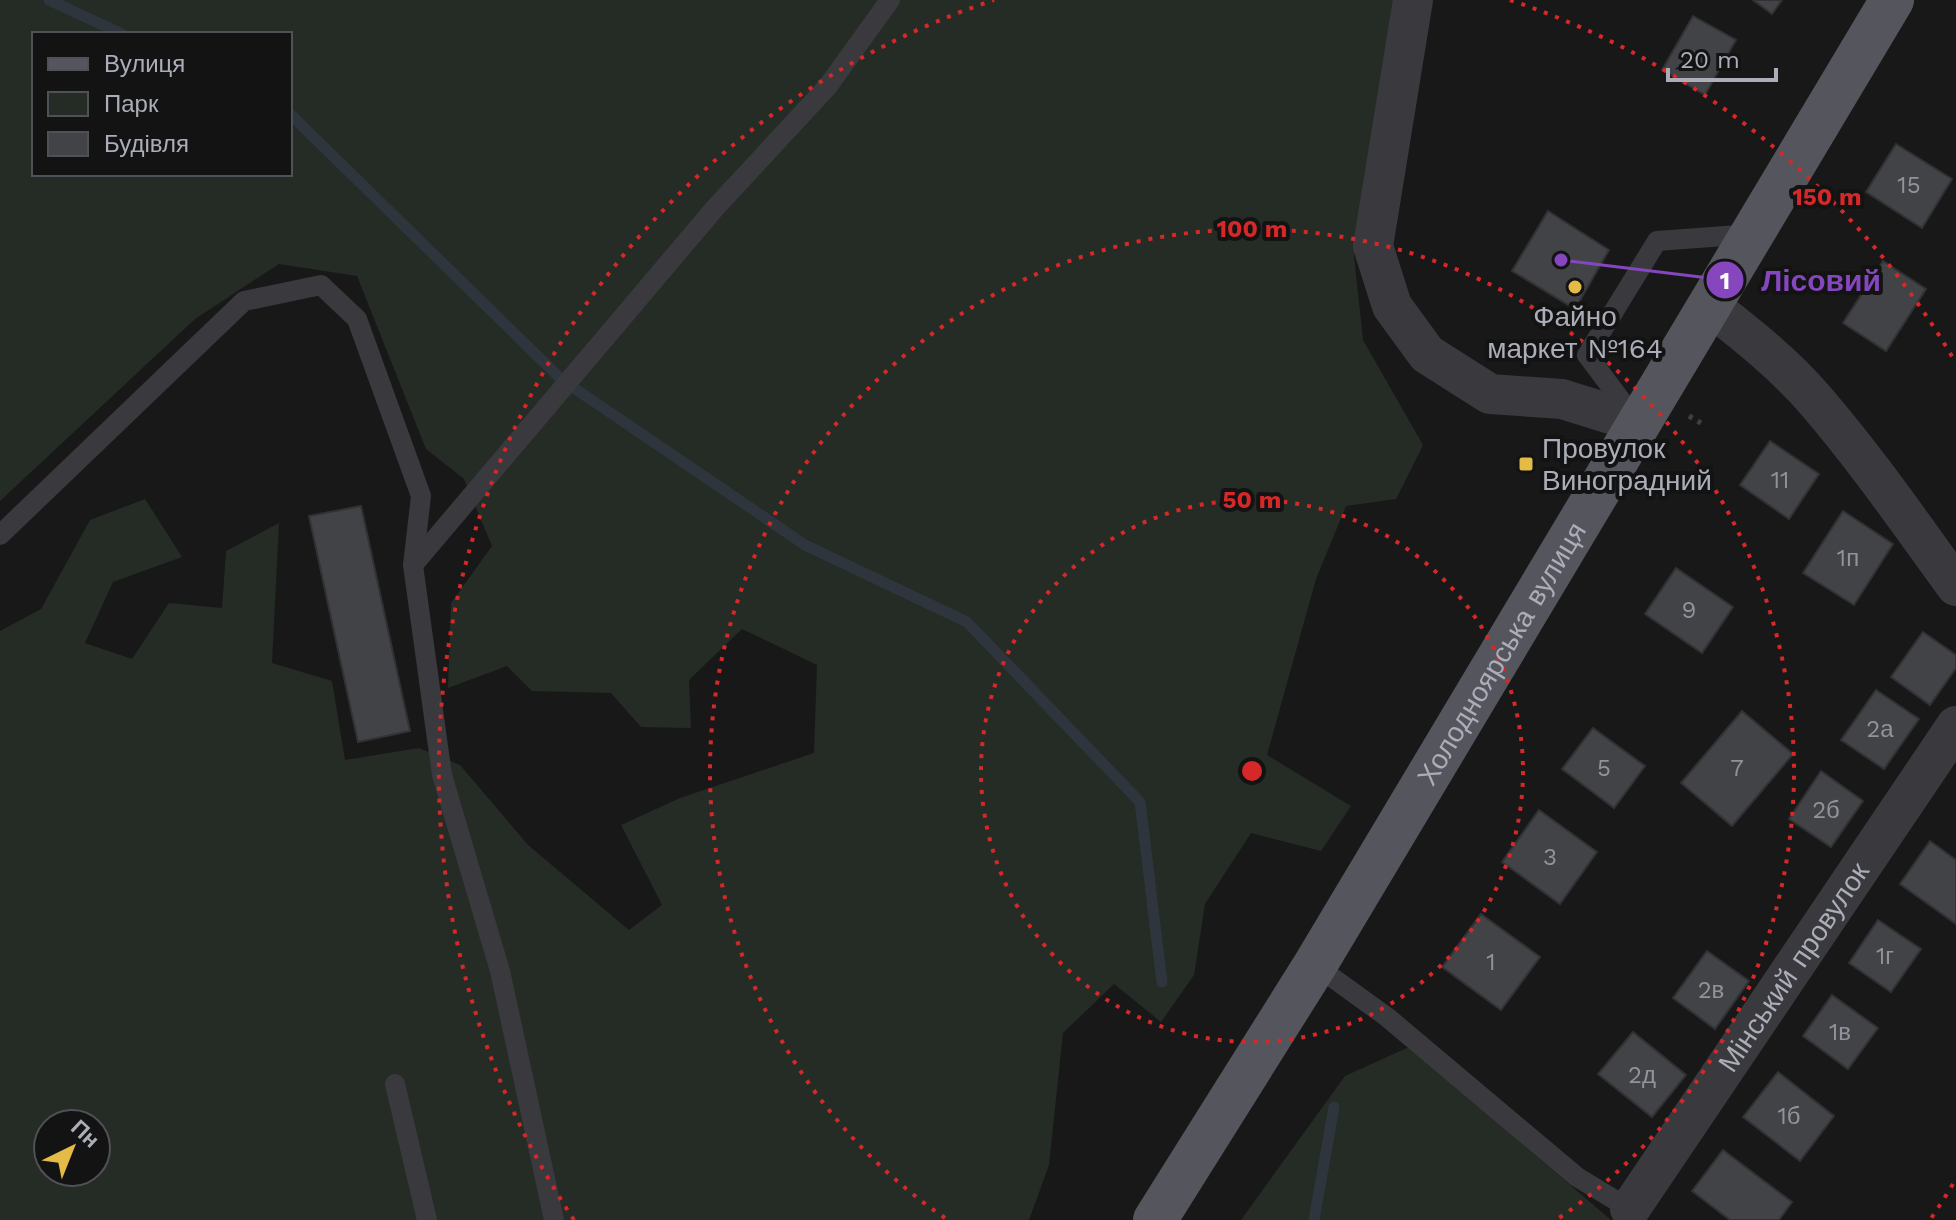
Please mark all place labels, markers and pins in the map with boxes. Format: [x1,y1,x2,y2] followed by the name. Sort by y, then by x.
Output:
[1705,253,1897,307] callout: Лісовий
[1566,278,1584,296] marker: Файно маркет №164
[1487,300,1663,365] place label: Файно маркет №164
[1542,432,1712,497] place label: Провулок Виноградний
[1517,455,1535,473] marker: Провулок Виноградний
[1238,757,1266,785] centre of rings

